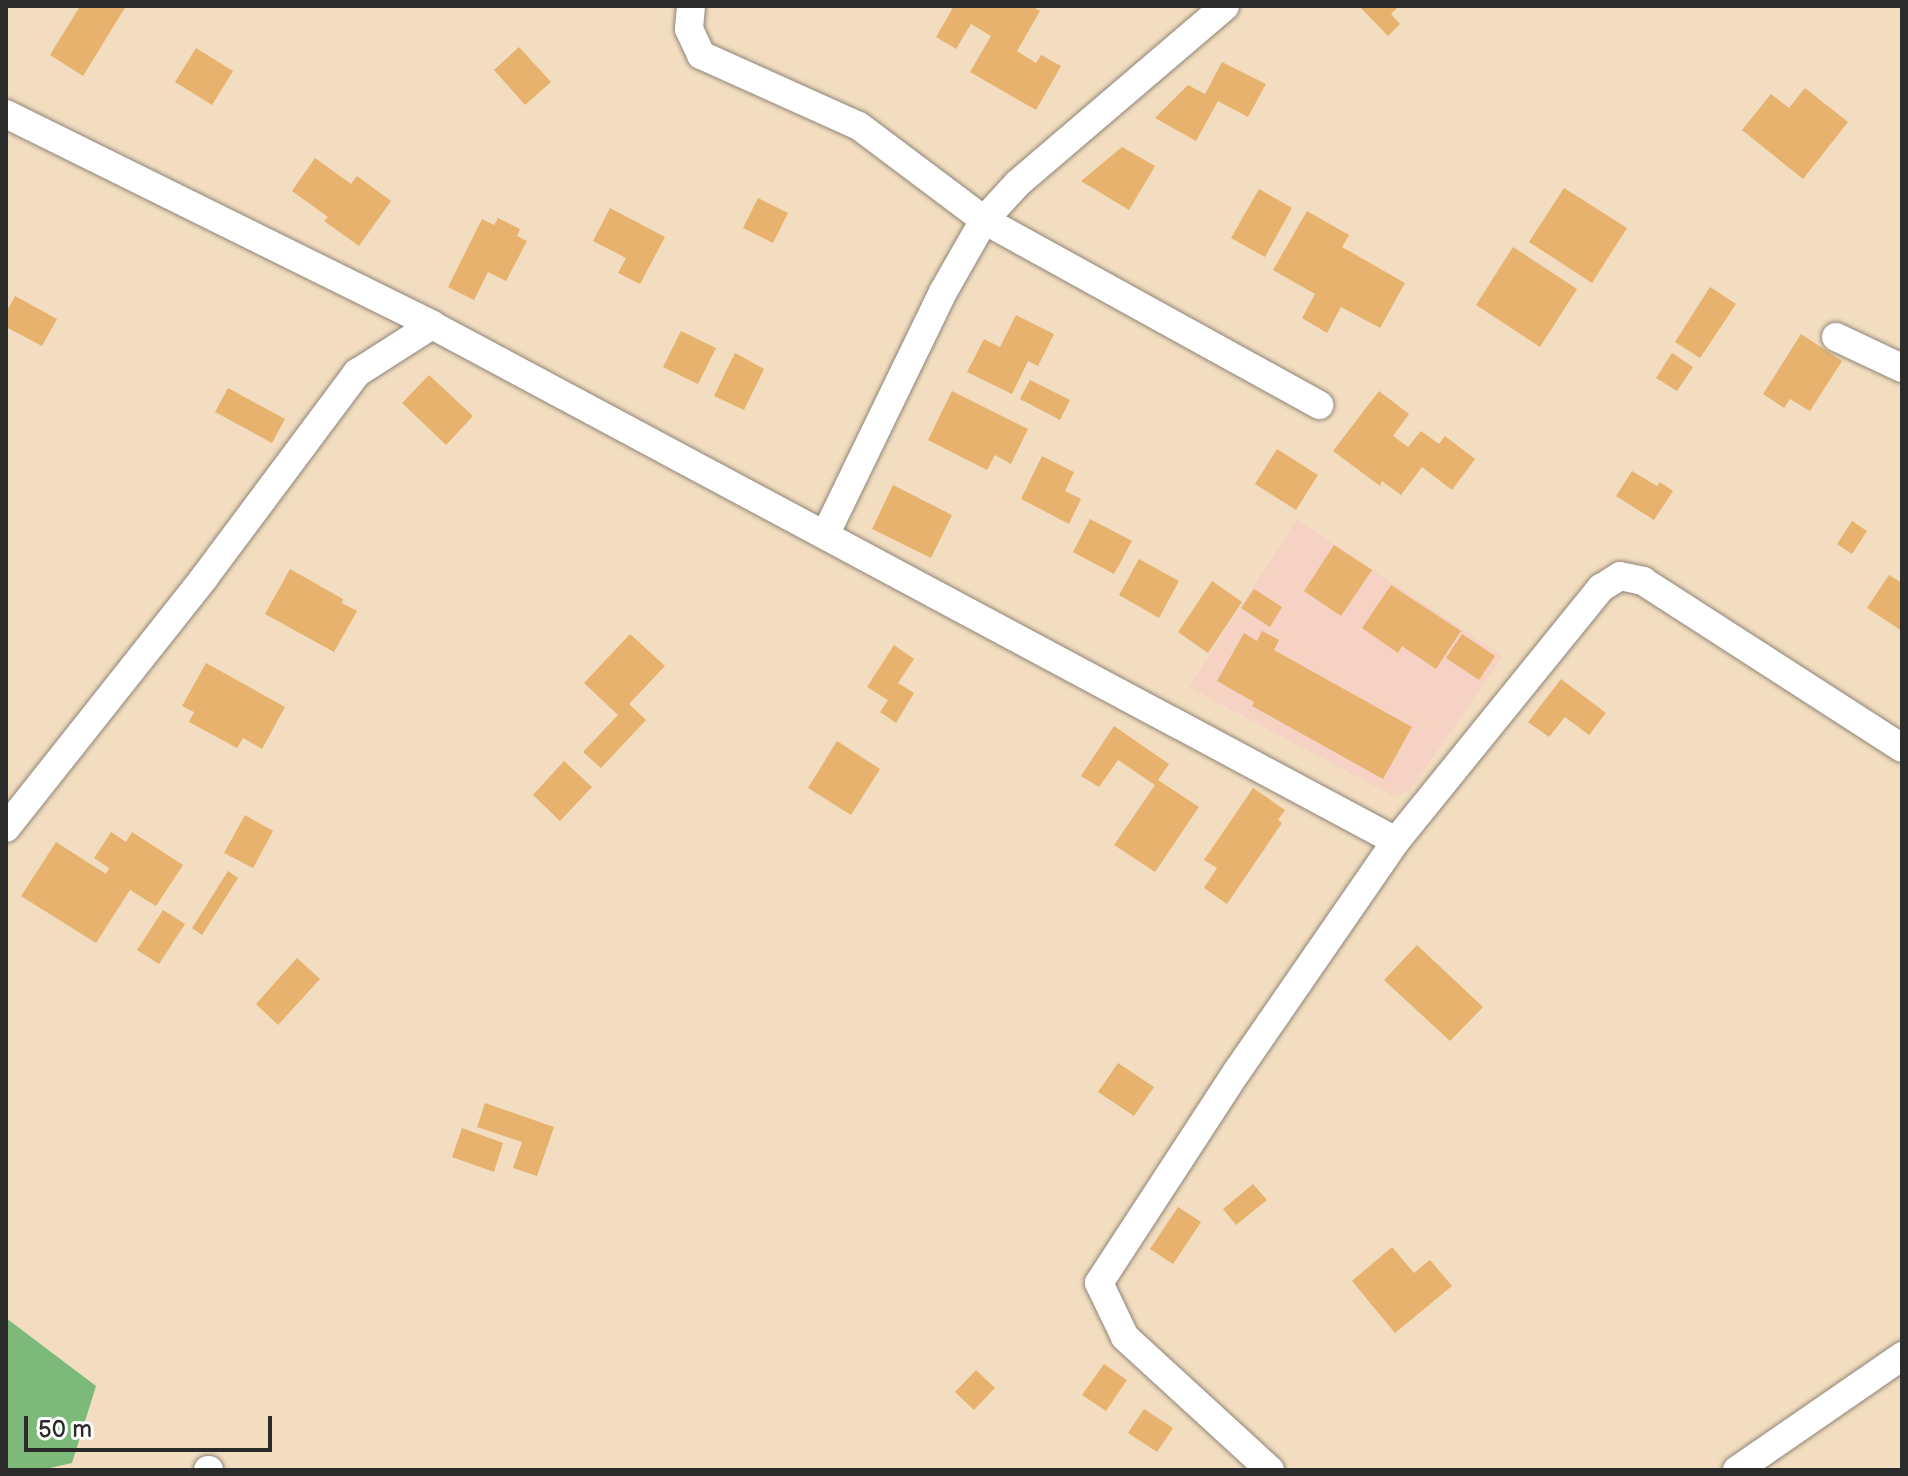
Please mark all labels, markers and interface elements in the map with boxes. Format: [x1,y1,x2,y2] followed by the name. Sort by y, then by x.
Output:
[28,1400,276,1450] scale bar
[38,1415,92,1444] text: 50 m

